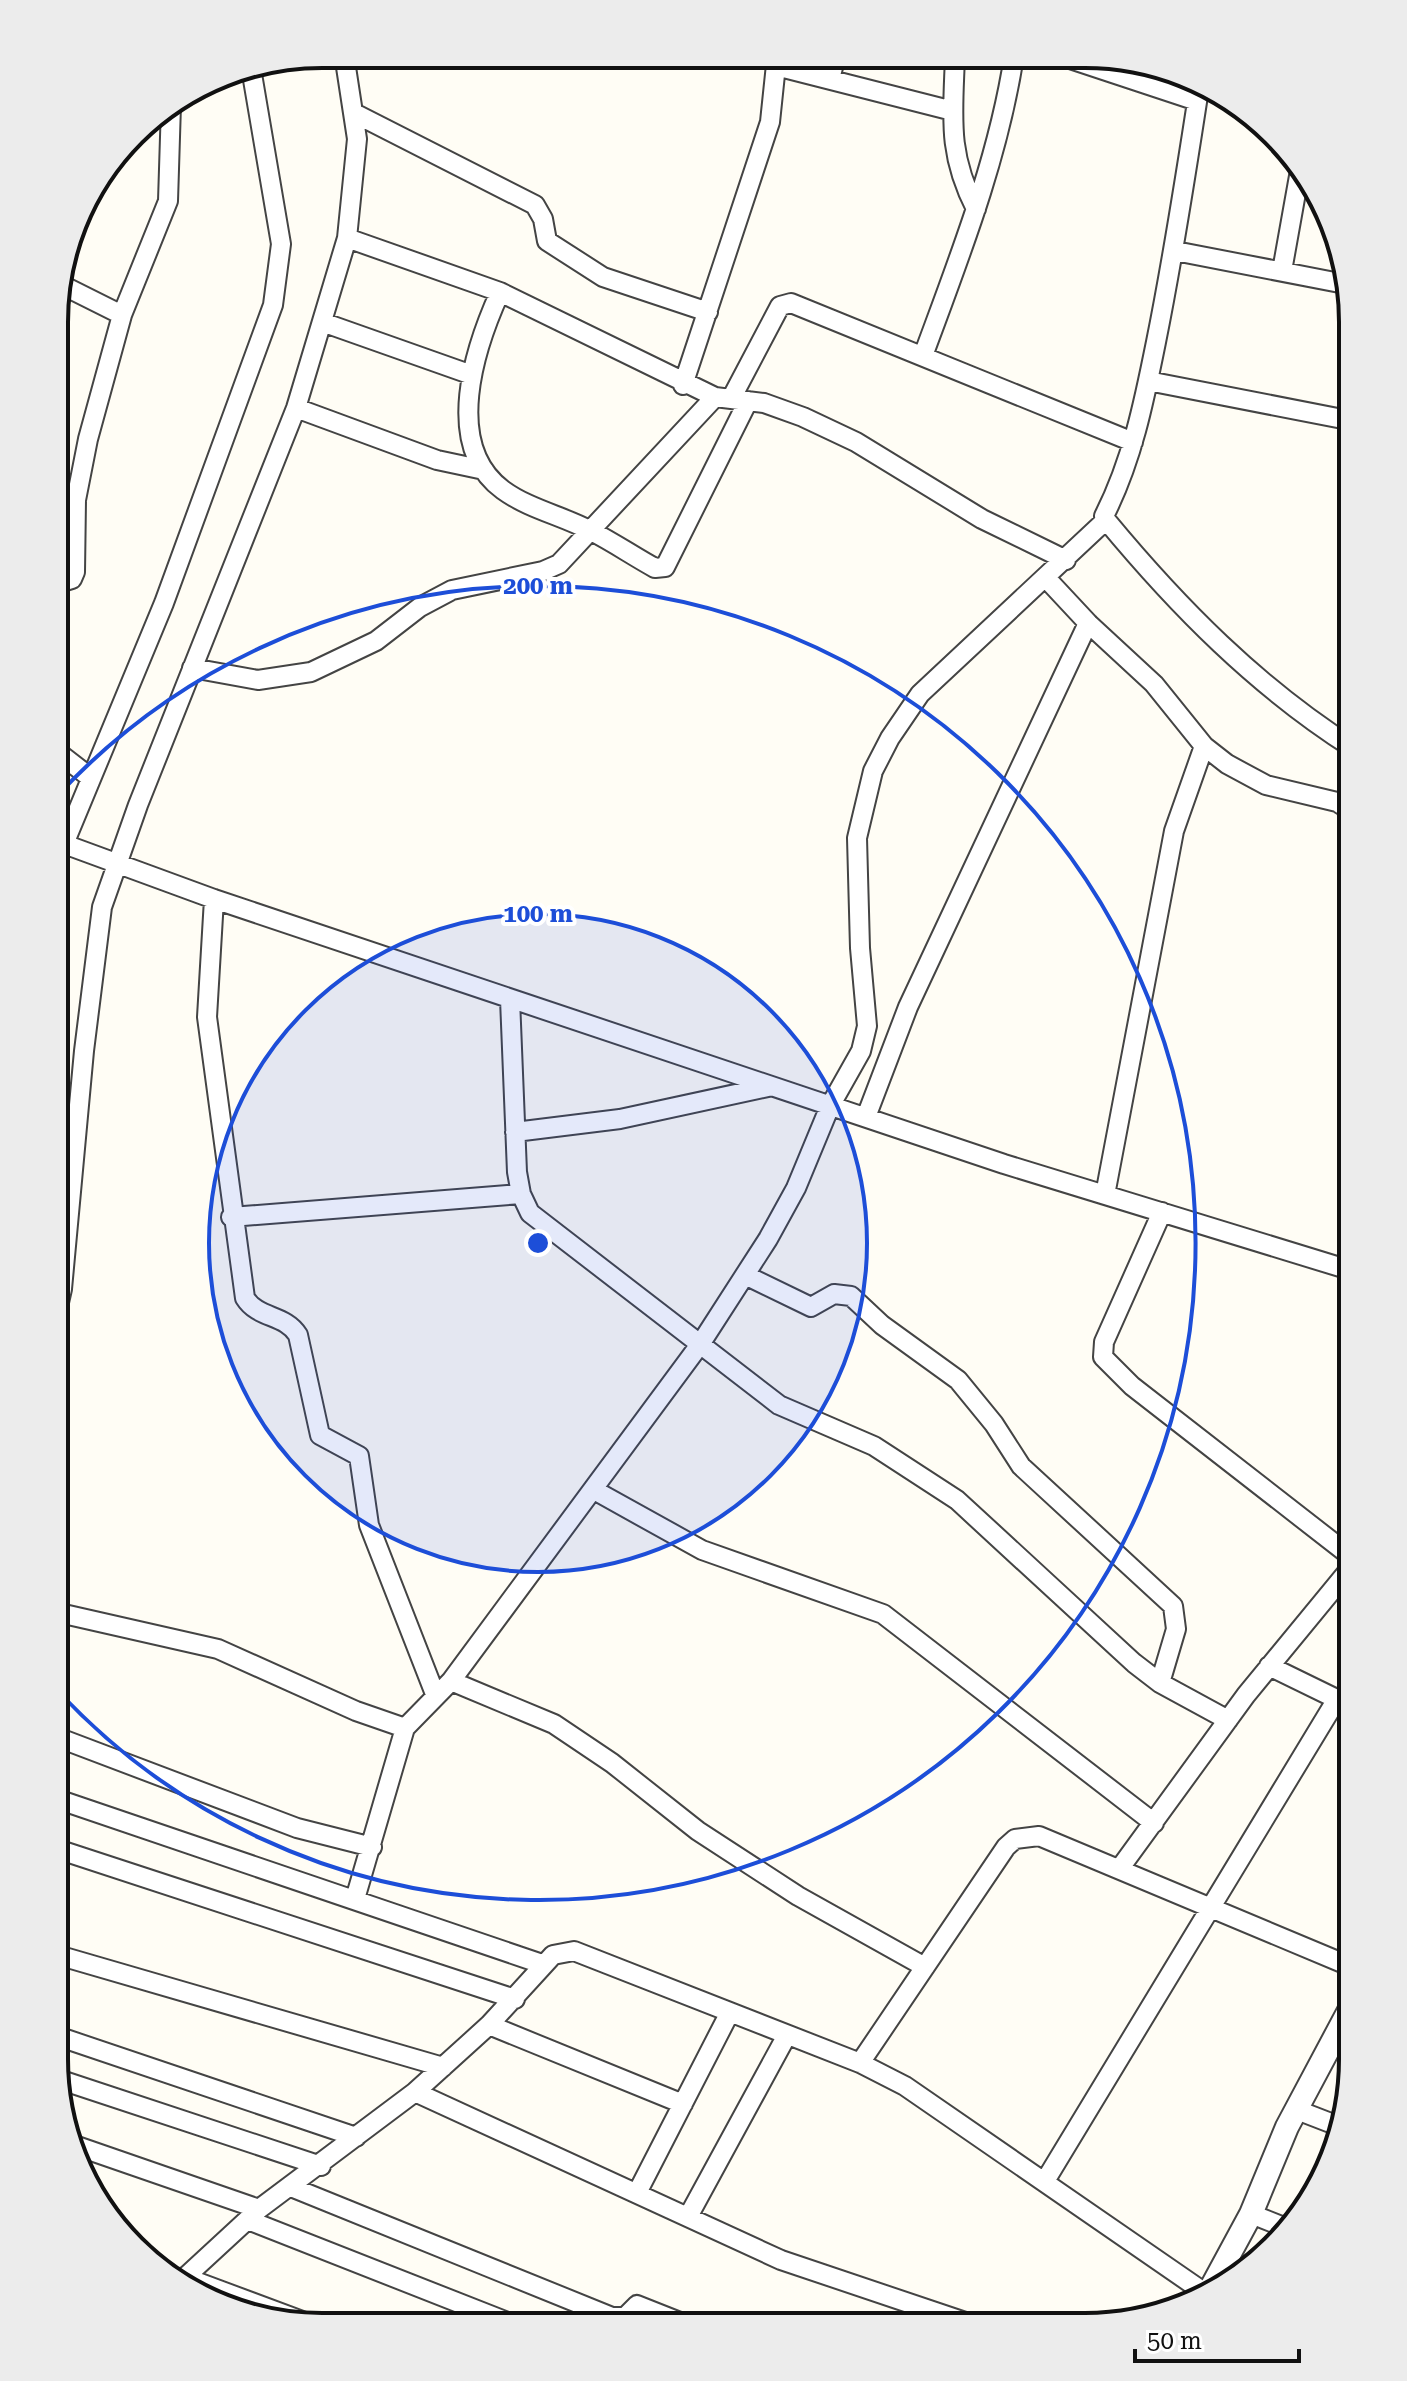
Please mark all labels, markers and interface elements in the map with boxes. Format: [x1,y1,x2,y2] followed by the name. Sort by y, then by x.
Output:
[503,572,573,600] text: 200 m
[503,900,573,928] text: 100 m
[524,1229,552,1257] centre of rings
[1135,2313,1299,2363] scale bar
[1147,2327,1202,2355] text: 50 m

